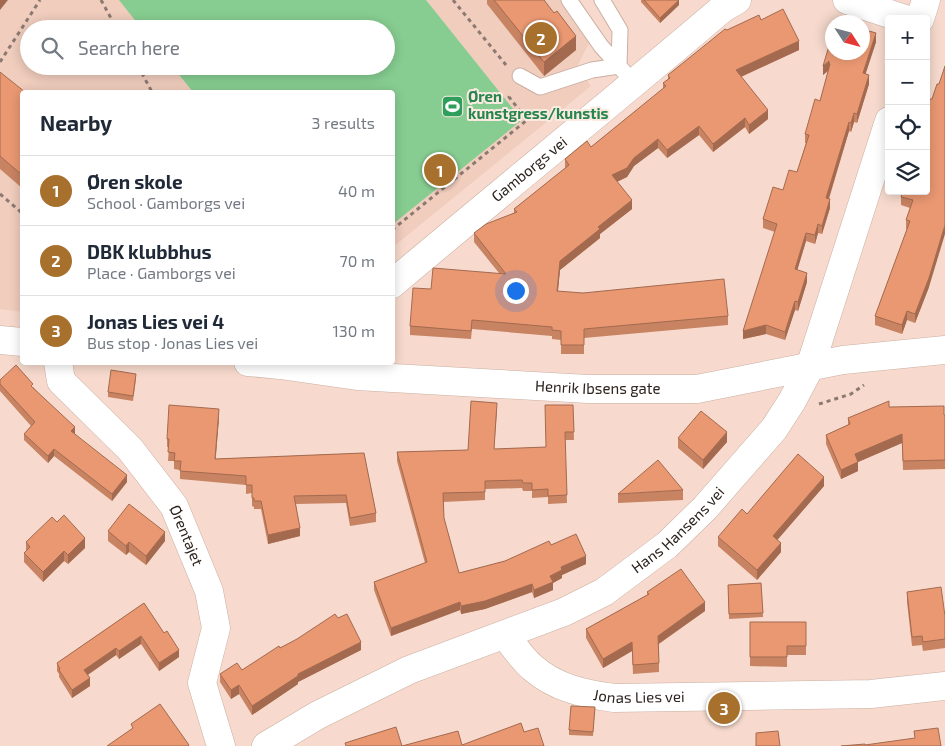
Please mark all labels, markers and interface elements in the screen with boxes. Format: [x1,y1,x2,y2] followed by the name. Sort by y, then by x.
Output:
[825,15,870,60] north arrow
[885,15,930,195] map controls
[885,15,930,60] button: +
[525,19,557,57] pin: 2
[20,20,395,75] search box
[38,34,66,62] icon: search
[78,36,180,59] text: Search here
[885,60,930,105] button: −
[468,87,609,122] place label: Øren kunstgress/kunstis
[440,94,464,118] sports icon: Øren kunstgress/kunstis
[885,105,930,150] button: locate
[40,110,112,135] text: Nearby
[312,113,375,132] text: 3 results
[488,132,570,205] street label: Gamborgs vei
[885,150,930,195] button: layers
[424,151,456,189] pin: 1
[87,170,183,193] text: Øren skole
[53,181,59,200] text: 1
[338,181,375,200] text: 40 m
[87,193,245,212] text: School · Gamborgs vei
[87,240,212,263] text: DBK klubbhus
[51,251,61,270] text: 2
[340,251,375,270] text: 70 m
[87,263,236,282] text: Place · Gamborgs vei
[503,278,529,304] your location
[87,310,224,333] text: Jonas Lies vei 4
[51,321,61,340] text: 3
[333,321,375,340] text: 130 m
[87,333,258,352] text: Bus stop · Jonas Lies vei
[535,376,661,397] street label: Henrik Ibsens gate
[628,483,727,576] street label: Hans Hansens vei
[167,502,208,568] street label: Ørentajet
[592,685,685,706] street label: Jonas Lies vei
[708,689,740,727] pin: 3

